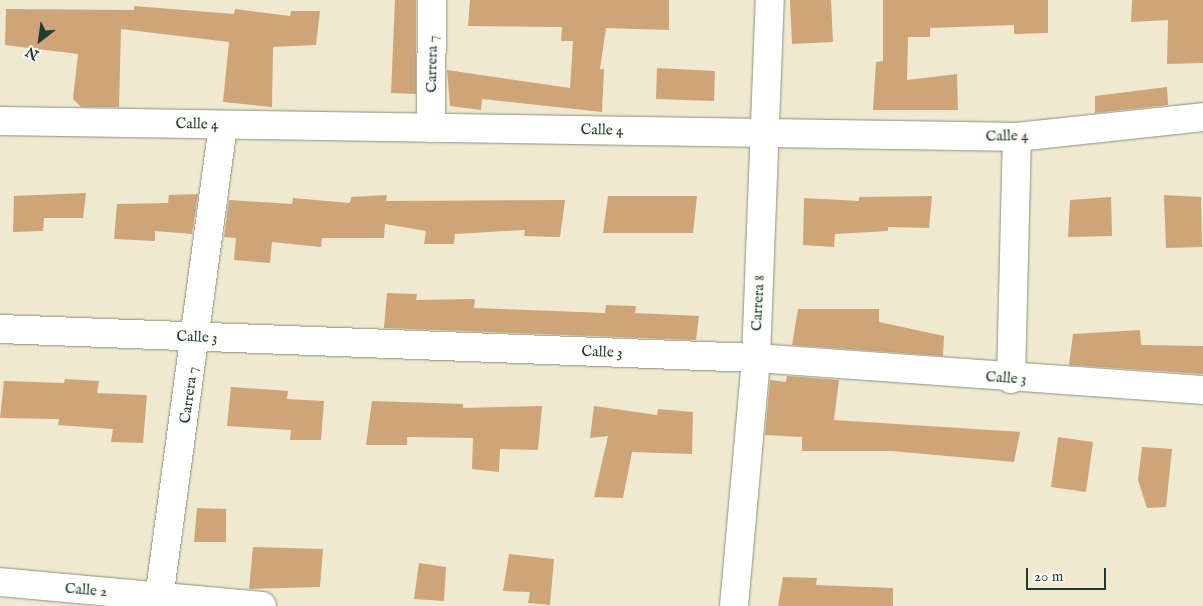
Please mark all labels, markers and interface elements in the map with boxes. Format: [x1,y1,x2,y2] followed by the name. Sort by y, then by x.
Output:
[15,15,65,65] north arrow
[423,35,441,93] street label: Carrera 7
[23,42,42,64] text: N
[175,115,219,133] street label: Calle 4
[580,121,624,139] street label: Calle 4
[985,127,1029,145] street label: Calle 4
[748,274,768,332] street label: Carrera 8
[176,327,218,347] street label: Calle 3
[581,342,623,362] street label: Calle 3
[176,365,202,425] street label: Carrera 7
[985,368,1027,388] street label: Calle 3
[1028,558,1108,590] scale bar
[1034,567,1063,586] text: 20 m
[64,579,108,601] street label: Calle 2

